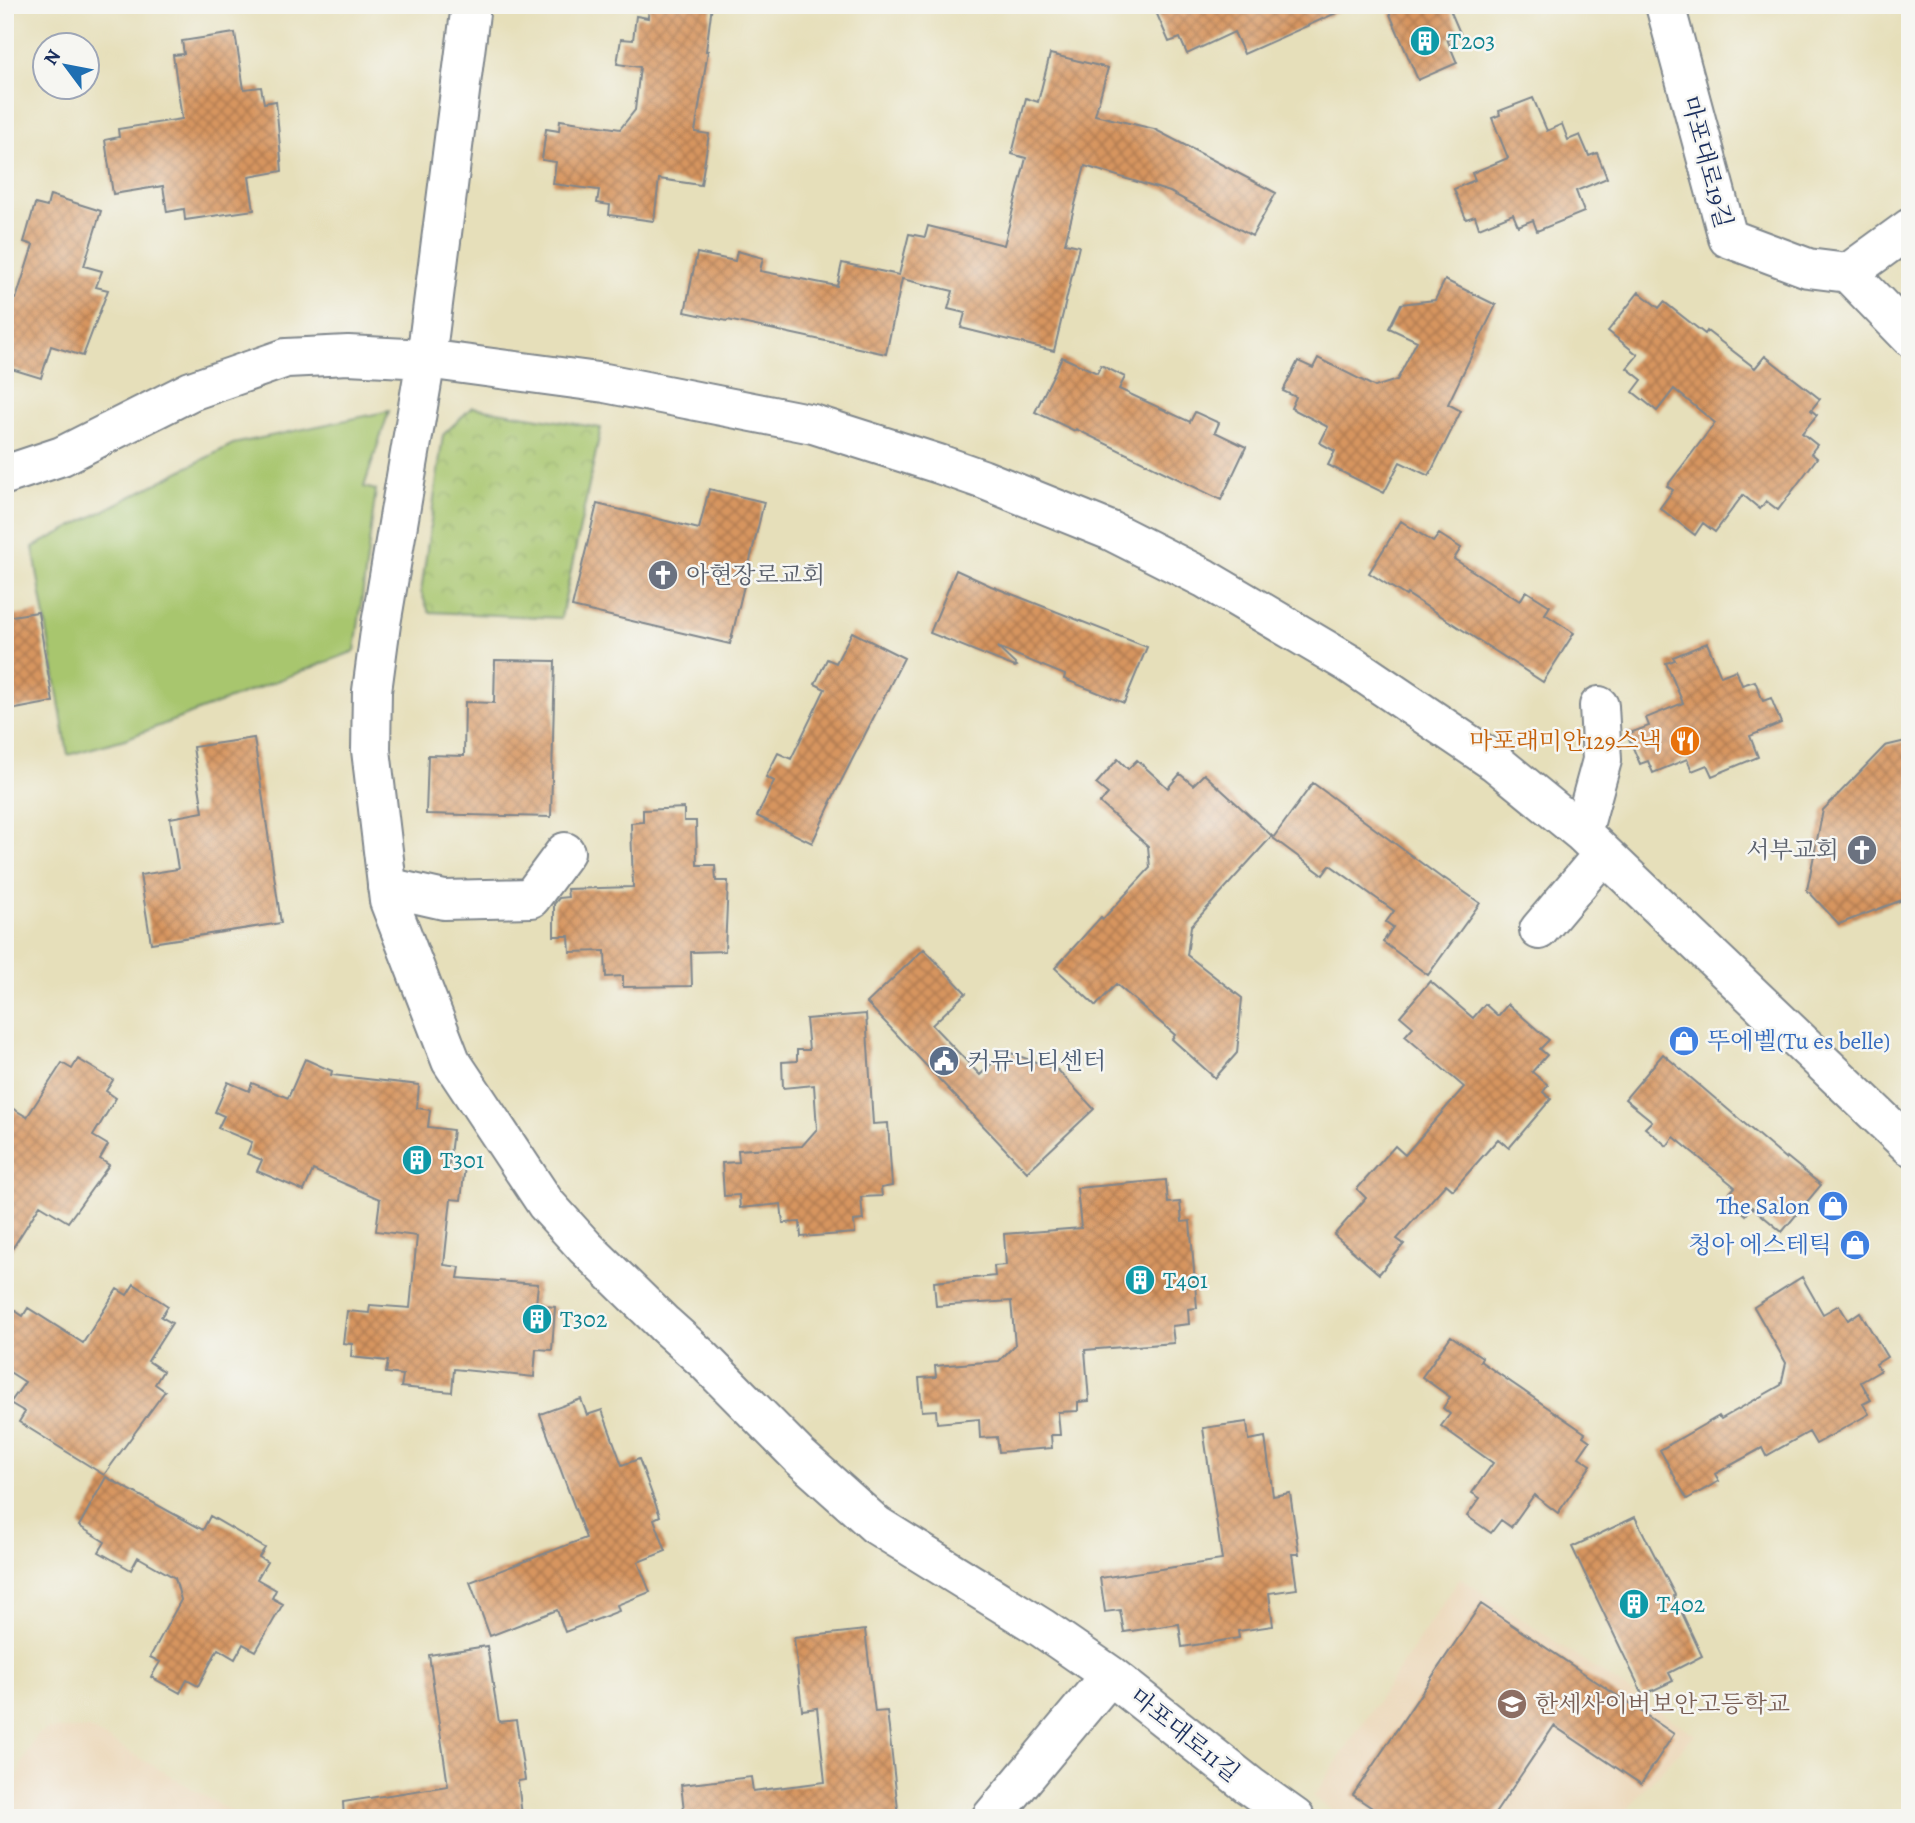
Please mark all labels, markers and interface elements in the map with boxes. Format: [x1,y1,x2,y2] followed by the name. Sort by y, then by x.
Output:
[1408,24,1442,58] building icon: T203
[1448,25,1495,57] place label: T203
[32,32,102,102] north arrow
[38,45,67,70] text: N
[1674,93,1740,231] street label: 마포대로19길
[646,558,680,592] church icon: 아현장로교회
[686,559,825,591] place label: 아현장로교회
[1668,724,1702,758] restaurant icon: 마포래미안129스낵
[1469,725,1662,757] place label: 마포래미안129스낵
[1845,833,1879,867] church icon: 서부교회
[1746,834,1839,866] place label: 서부교회
[1667,1024,1701,1058] shop icon: 뚜에벨(Tu es belle)
[1707,1025,1890,1057] place label: 뚜에벨(Tu es belle)
[927,1044,961,1078] public building icon: 커뮤니티센터
[967,1045,1106,1077] place label: 커뮤니티센터
[400,1143,434,1177] building icon: T301
[440,1144,484,1176] place label: T301
[1816,1189,1850,1223] shop icon: The Salon
[1716,1190,1810,1222] place label: The Salon
[1838,1228,1872,1262] shop icon: 청아 에스테틱
[1688,1229,1832,1261] place label: 청아 에스테틱
[1123,1263,1157,1297] building icon: T401
[1163,1264,1208,1296] place label: T401
[520,1302,554,1336] building icon: T302
[560,1303,607,1335] place label: T302
[1617,1587,1651,1621] building icon: T402
[1657,1588,1705,1620] place label: T402
[1124,1681,1246,1789] street label: 마포대로11길
[1495,1687,1529,1721] school or university icon: 한세사이버보안고등학교
[1535,1688,1790,1720] place label: 한세사이버보안고등학교

